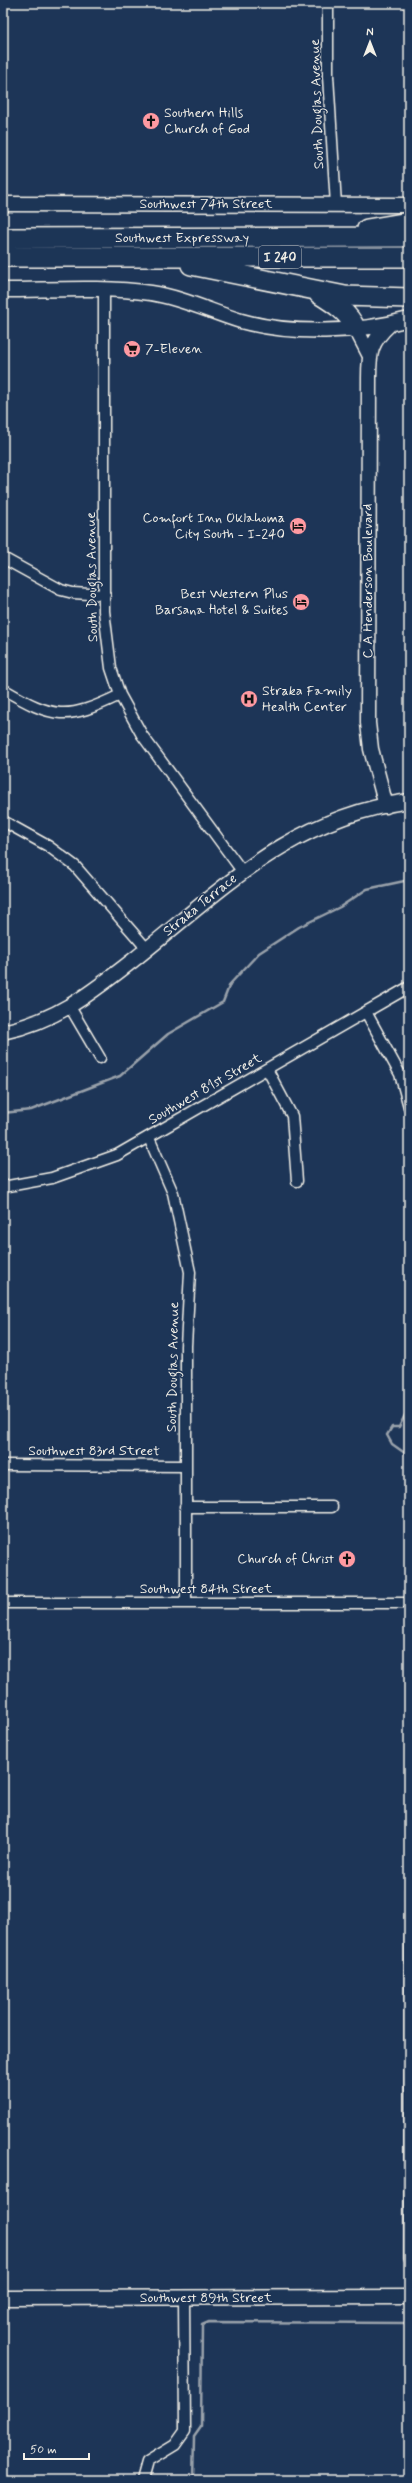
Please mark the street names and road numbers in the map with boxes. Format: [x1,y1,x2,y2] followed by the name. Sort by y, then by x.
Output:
[306,38,330,169] street label: South Douglas Avenue
[139,195,273,213] street label: Southwest 74th Street
[115,229,249,247] street label: Southwest Expressway
[259,246,301,268] road number: I 240
[359,504,377,658] street label: C A Henderson Boulevard
[82,512,104,642] street label: South Douglas Avenue
[159,870,241,940] street label: Straka Terrace
[145,1049,266,1129] street label: Southwest 81st Street
[163,1302,185,1432] street label: South Douglas Avenue
[28,1442,160,1460] street label: Southwest 83rd Street
[140,1580,273,1598] street label: Southwest 84th Street
[140,2289,273,2307] street label: Southwest 89th Street

